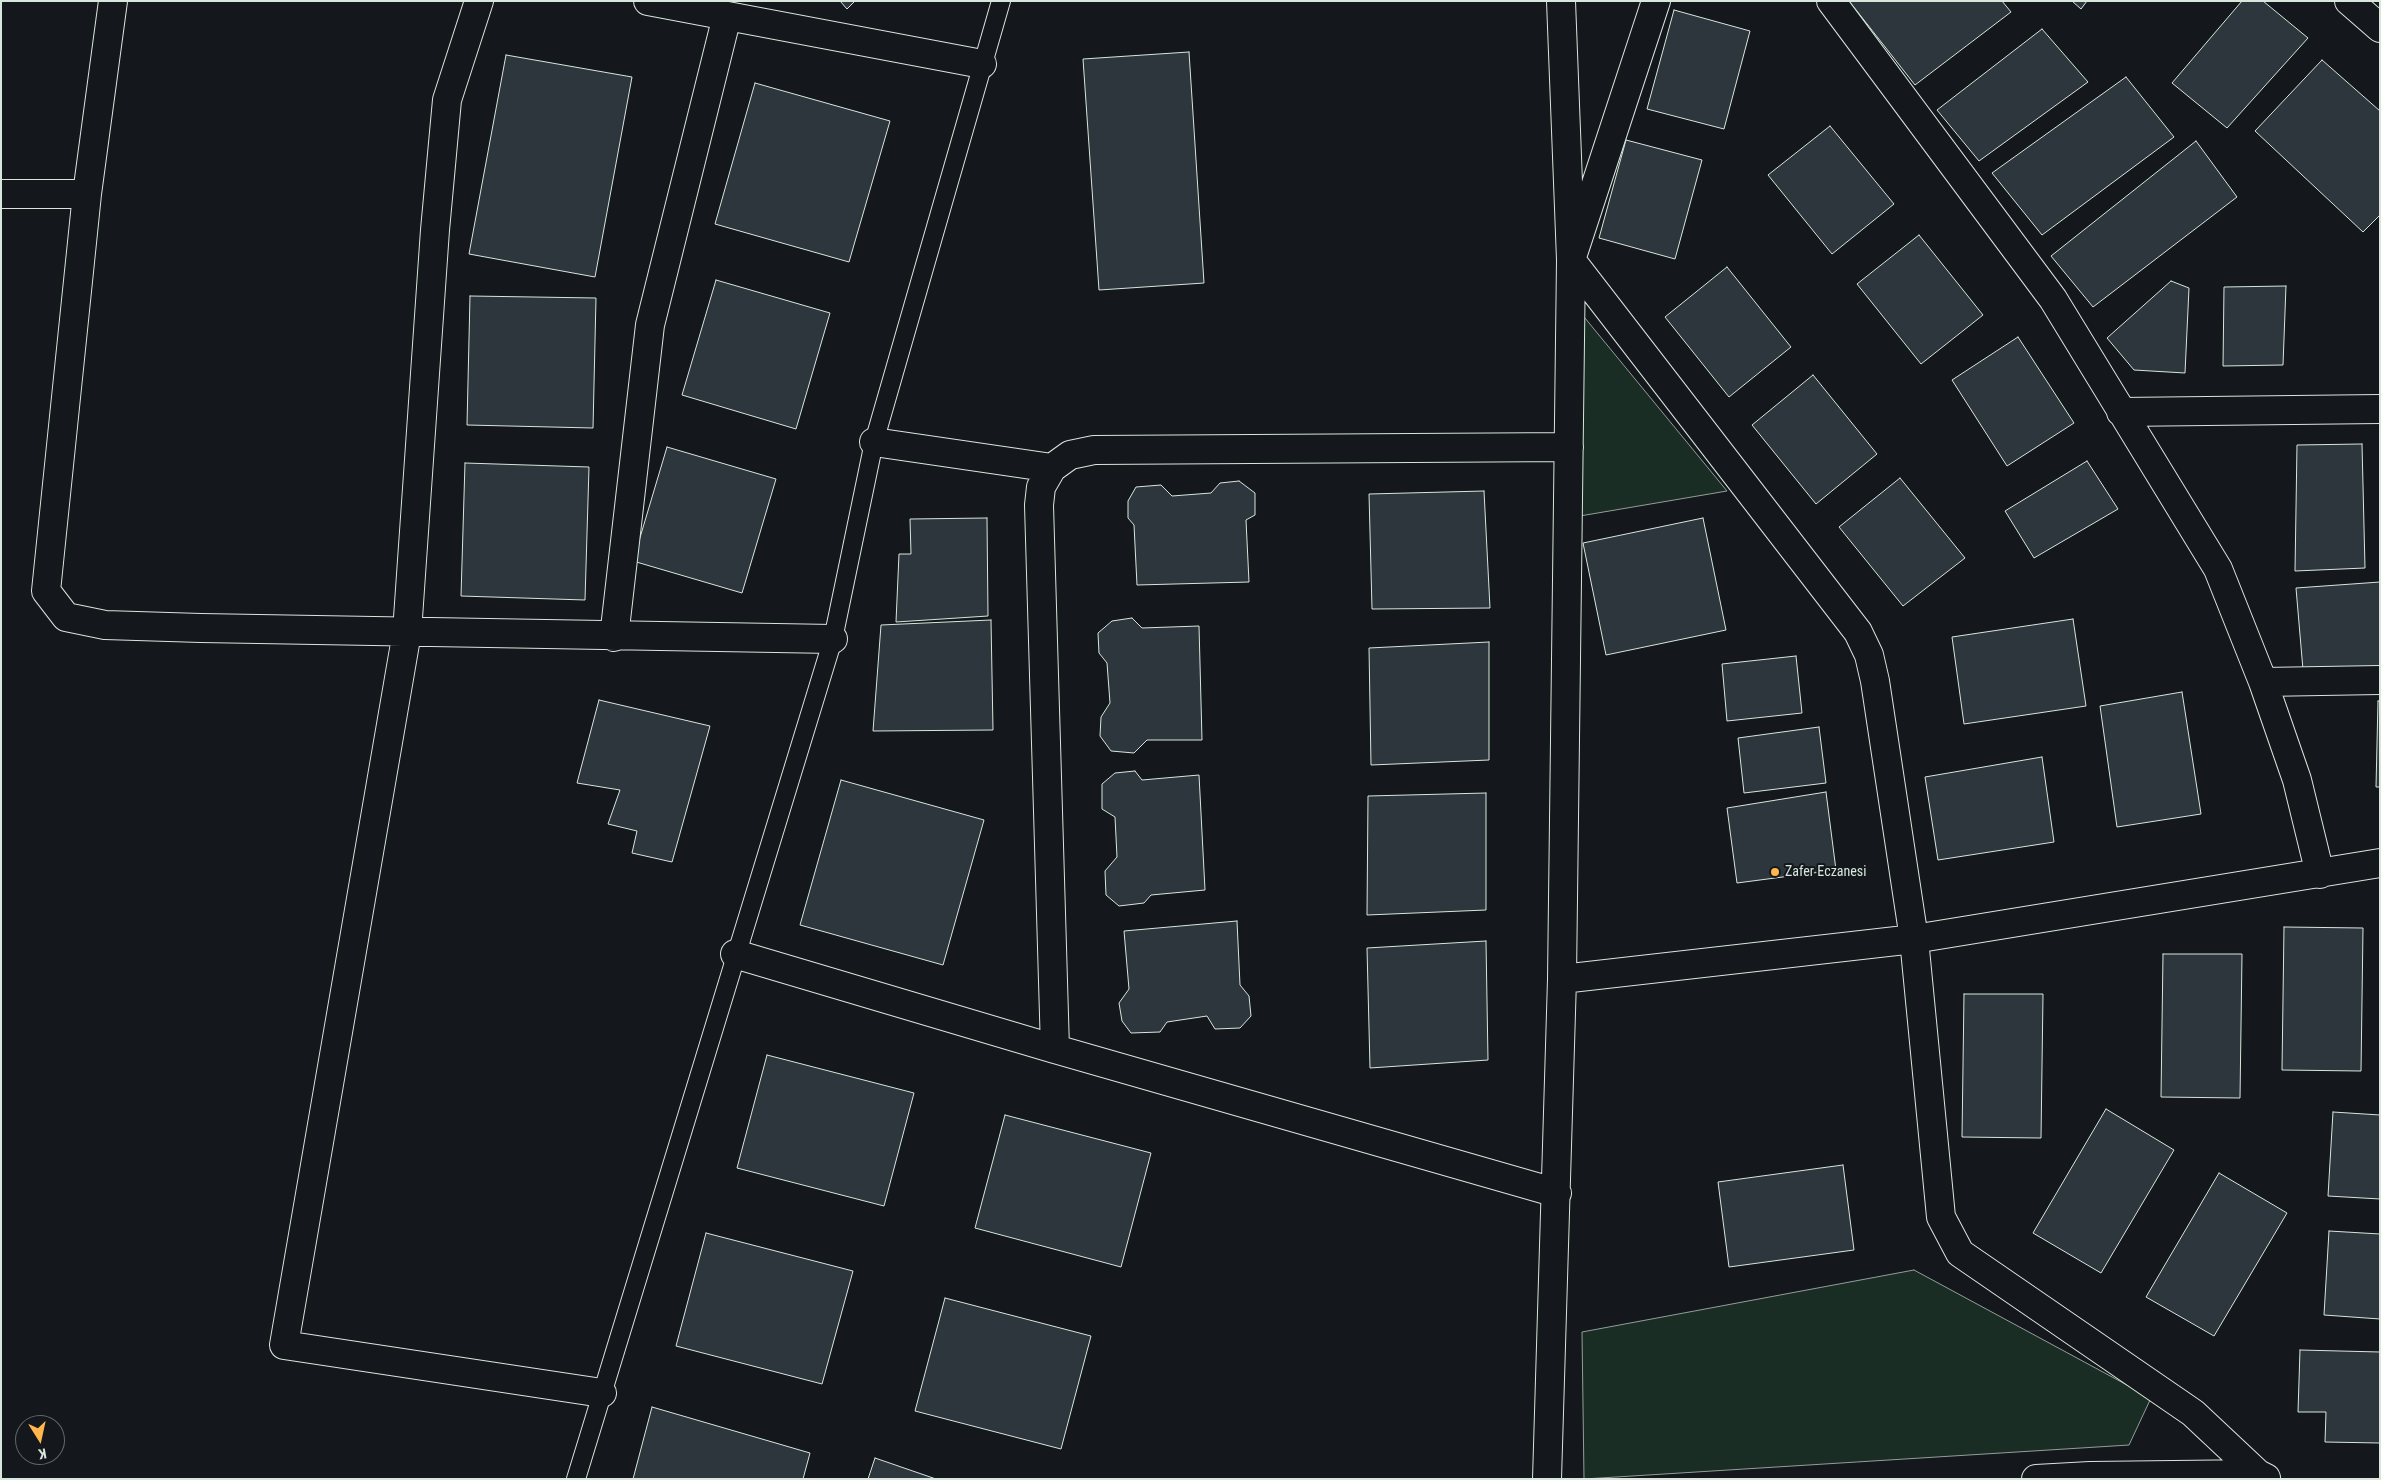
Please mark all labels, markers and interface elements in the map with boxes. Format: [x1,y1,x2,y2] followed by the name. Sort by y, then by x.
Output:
[1785,864,1866,880] place label: Zafer Eczanesi
[1769,866,1781,878] marker: Zafer Eczanesi
[15,1415,65,1465] north arrow
[37,1445,48,1462] text: K

